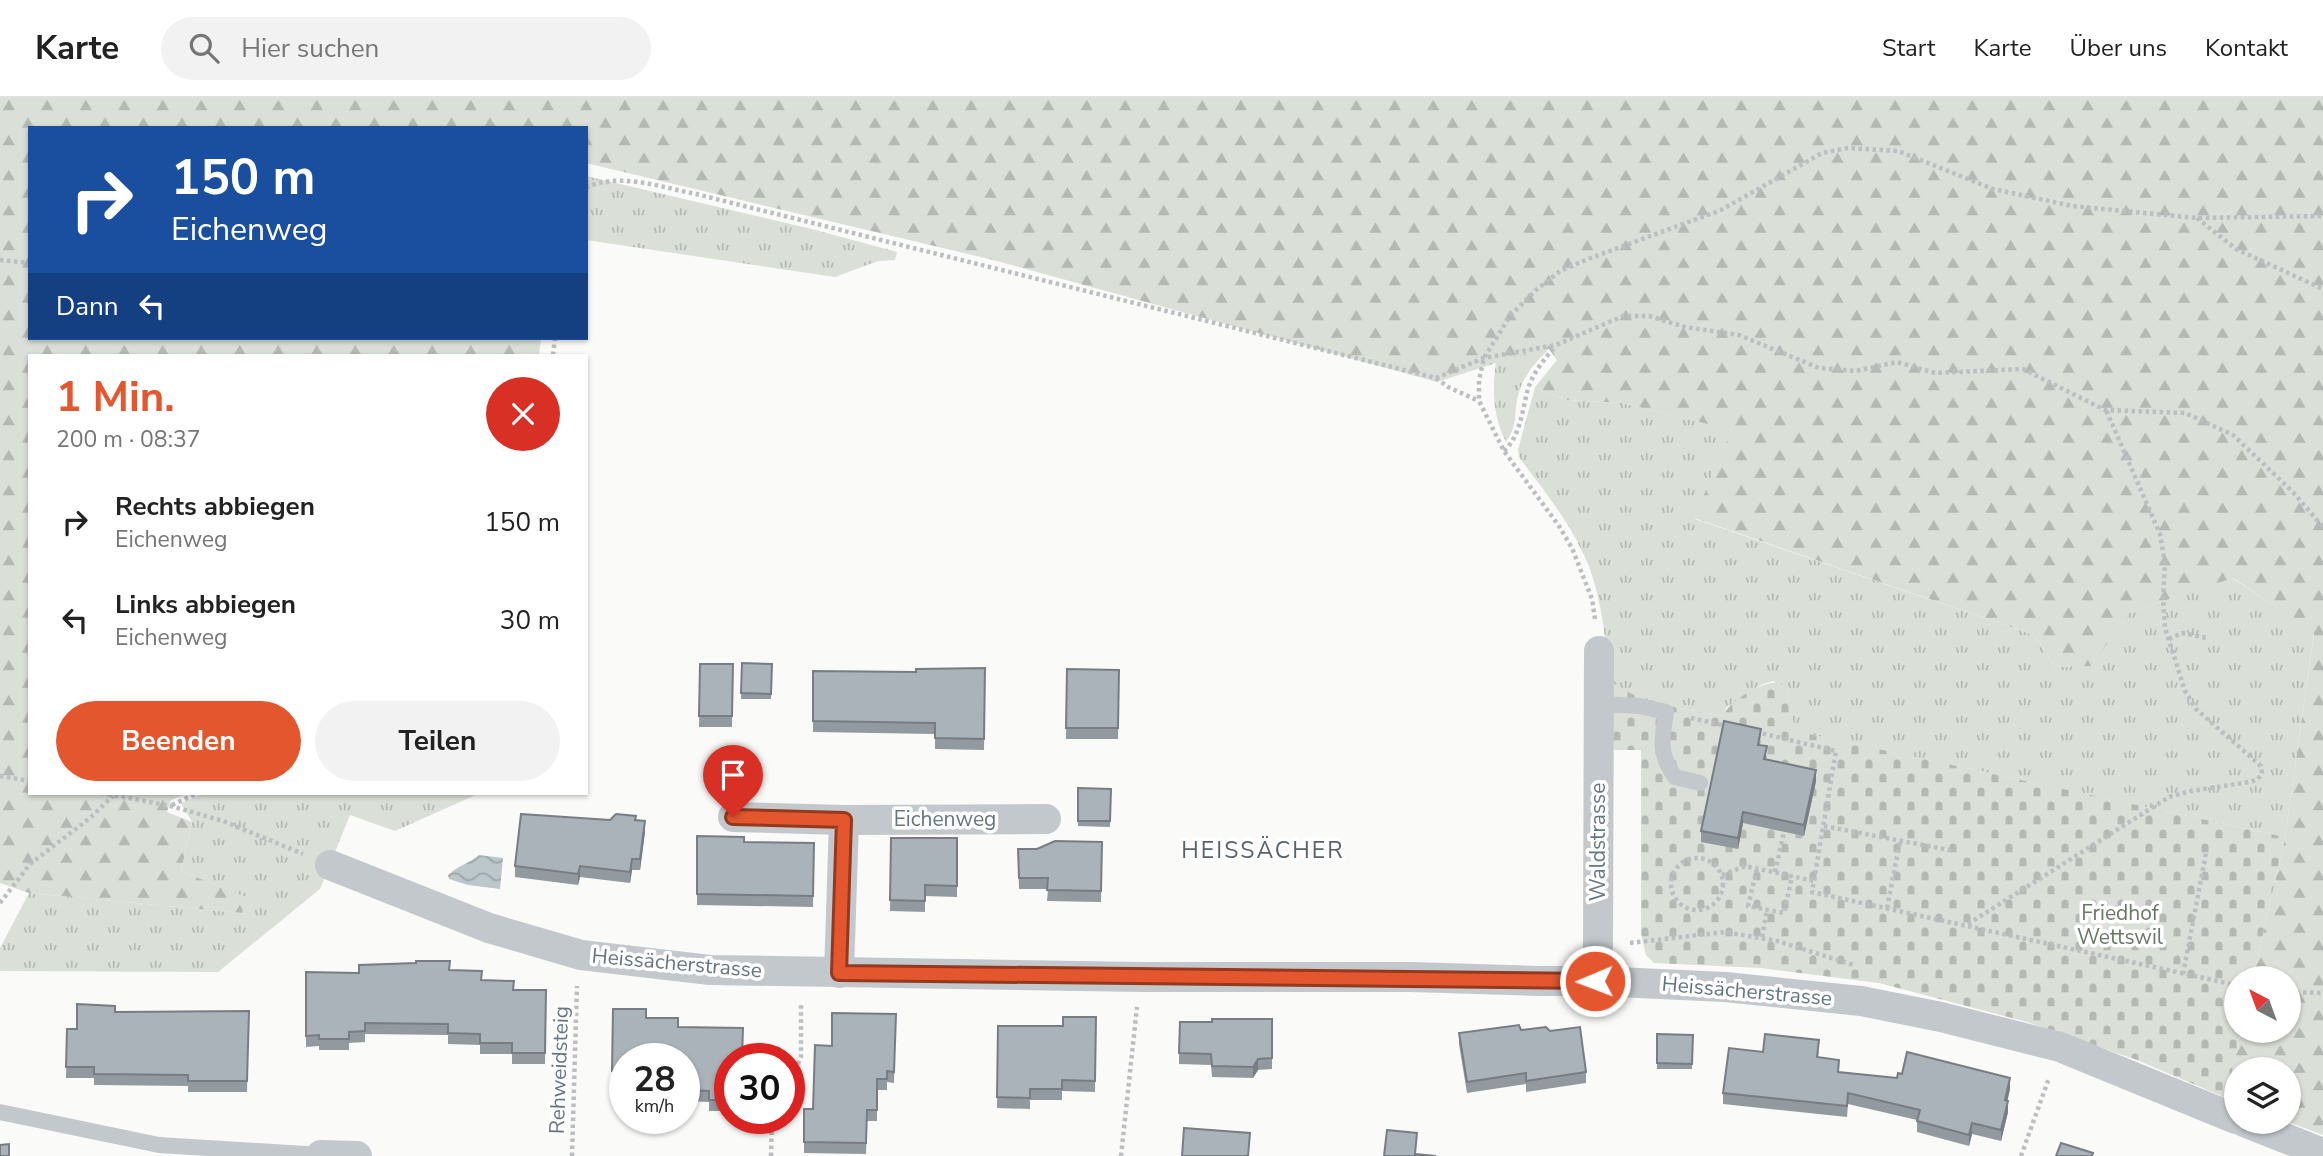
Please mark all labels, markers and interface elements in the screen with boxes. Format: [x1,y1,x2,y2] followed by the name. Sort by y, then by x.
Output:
[161,17,651,80] search box
[35,26,119,71] text: Karte
[185,29,223,67] icon: search
[241,31,379,66] text: Hier suchen
[1882,32,1935,64] text: Start
[1973,32,2031,64] text: Karte
[2069,32,2167,64] text: Über uns
[2205,32,2288,64] text: Kontakt
[171,144,315,211] text: 150 m
[56,154,147,245] icon: right
[171,208,328,251] text: Eichenweg
[133,287,171,325] icon: left
[56,289,119,324] text: Dann
[56,369,175,426] text: 1 Min.
[486,377,560,451] button: close
[56,424,201,455] text: 200 m · 08:37
[115,489,315,524] text: Rechts abbiegen
[56,503,94,541] icon: right
[484,505,560,540] text: 150 m
[115,524,228,555] text: Eichenweg
[115,587,296,622] text: Links abbiegen
[56,601,94,639] icon: left
[500,603,560,638] text: 30 m
[115,622,228,653] text: Eichenweg
[56,701,301,781] button: Beenden
[315,701,560,781] button: Teilen
[703,745,763,817] pin
[714,756,752,794] icon: arrive
[1584,783,1612,901] street label: Waldstrasse
[894,805,996,833] street label: Eichenweg
[1181,835,1345,866] district label: HEISSÄCHER
[2077,899,2164,951] park label: Friedhof Wettswil
[591,942,763,984] street label: Heissächerstrasse
[1558,944,1632,1018] position arrow
[2224,966,2301,1043] north arrow
[2224,966,2301,1134] map controls
[1661,970,1833,1012] street label: Heissächerstrasse
[543,1005,575,1135] street label: Rehweidsteig
[714,1043,805,1134] speed limit sign: 30
[633,1056,676,1103] text: 28
[2224,1057,2301,1134] button: layers
[635,1094,674,1118] text: km/h

